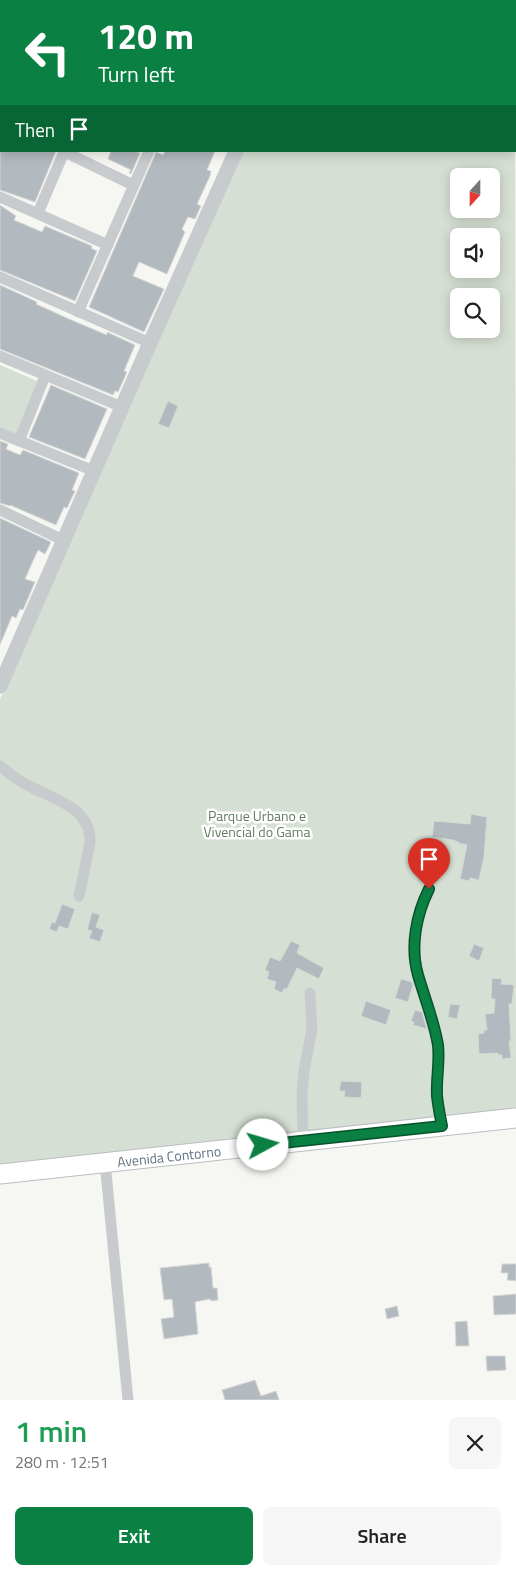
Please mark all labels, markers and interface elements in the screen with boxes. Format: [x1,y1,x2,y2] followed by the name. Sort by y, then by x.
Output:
[98,9,194,63] text: 120 m
[15,20,80,85] icon: left
[98,57,175,91] text: Turn left
[15,115,55,144] text: Then
[65,115,93,143] icon: arrive
[450,168,500,218] north arrow
[450,168,500,338] map controls
[450,228,500,278] button: sound
[450,288,500,338] button: search
[203,805,311,842] park label: Parque Urbano e Vivencial do Gama
[408,838,450,889] pin
[415,845,443,873] icon: arrive
[236,1118,288,1170] position arrow
[116,1140,222,1172] street label: Avenida Contorno
[15,1408,87,1454] text: 1 min
[449,1417,501,1469] button: close
[15,1450,109,1474] text: 280 m · 12:51
[15,1507,253,1565] button: Exit
[263,1507,501,1565] button: Share

